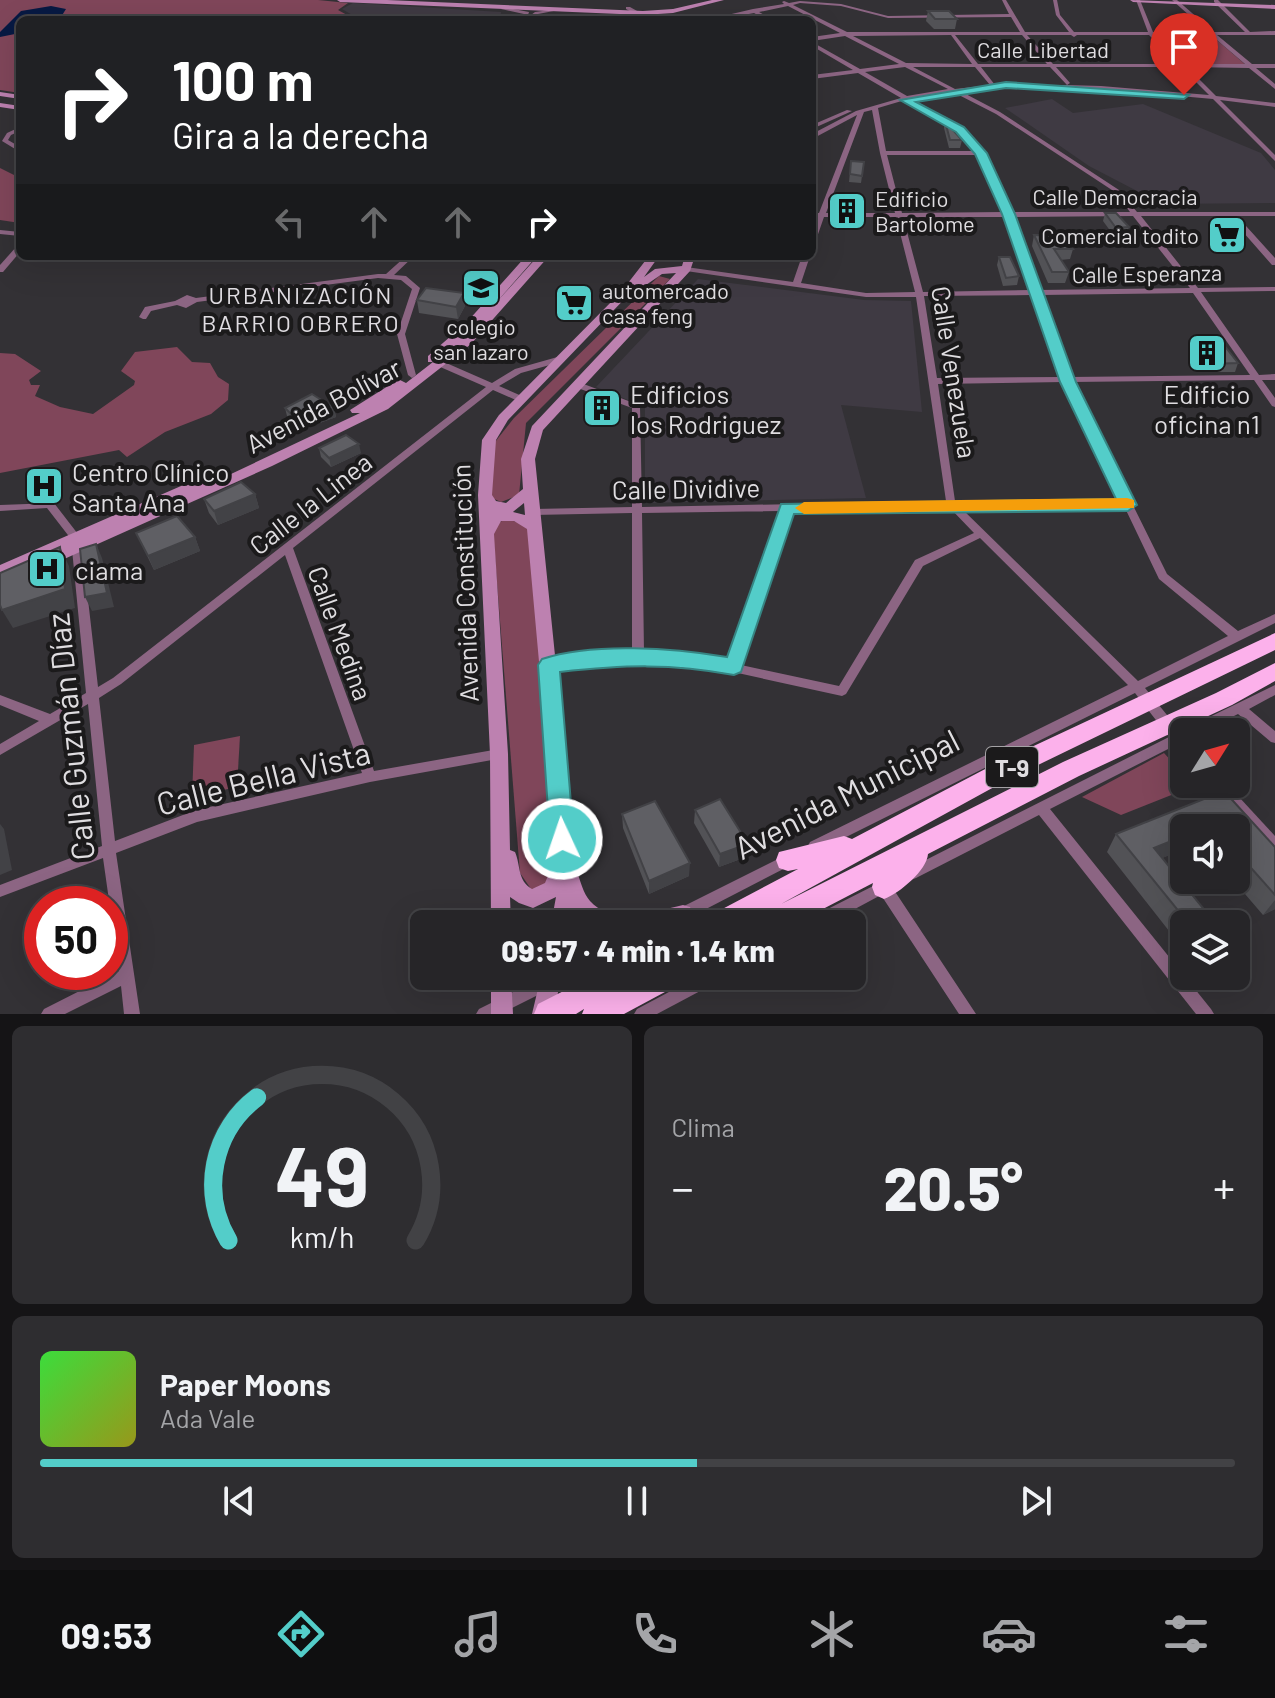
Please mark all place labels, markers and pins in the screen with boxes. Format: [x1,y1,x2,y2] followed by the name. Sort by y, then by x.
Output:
[1150,13,1218,95] pin
[875,185,975,236] place label: Edificio Bartolome
[826,190,868,232] building icon: Edificio Bartolome
[1206,214,1248,256] supermarket icon: Comercial todito
[1041,222,1199,248] place label: Comercial todito
[460,267,502,309] school or university icon: colegio san lazaro
[602,277,729,328] place label: automercado casa feng
[553,282,595,324] supermarket icon: automercado casa feng
[433,313,529,364] place label: colegio san lazaro
[1186,332,1228,374] building icon: Edificio oficina n1
[630,378,781,439] place label: Edificios los Rodriguez
[1154,378,1260,439] place label: Edificio oficina n1
[581,387,623,429] building icon: Edificios los Rodriguez
[72,456,229,517] place label: Centro Clínico Santa Ana
[23,465,65,507] hospital icon: Centro Clínico Santa Ana
[26,548,68,590] hospital icon: ciama
[75,554,143,585] place label: ciama

